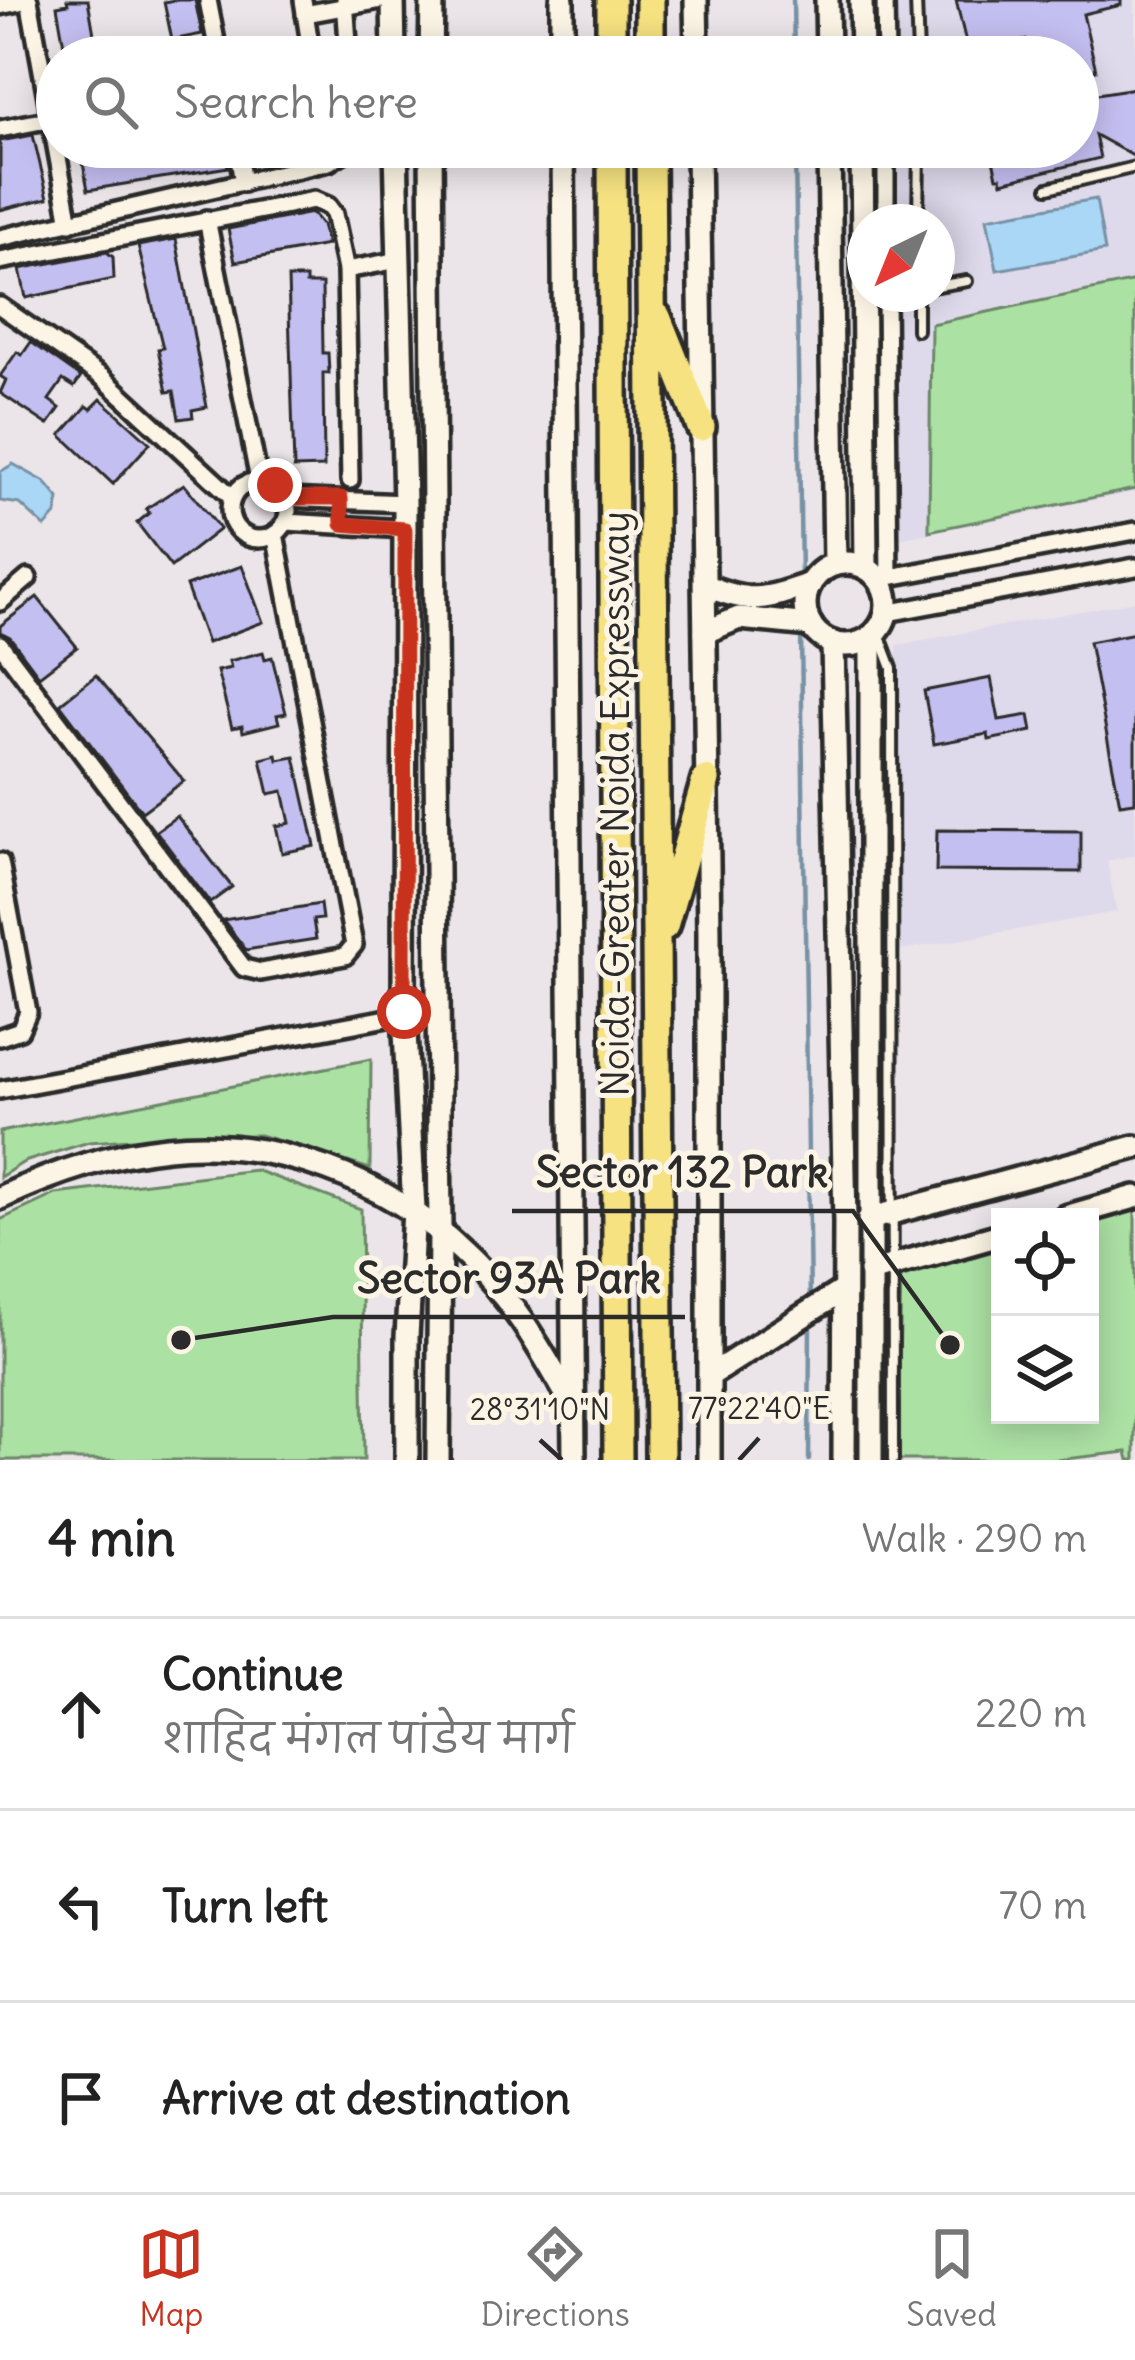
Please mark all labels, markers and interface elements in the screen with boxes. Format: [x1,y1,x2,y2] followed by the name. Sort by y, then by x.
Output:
[36,36,1099,168] search box
[78,69,144,135] icon: search
[174,74,418,130] text: Search here
[847,204,955,312] north arrow
[248,458,302,512] route end
[591,511,640,1097] street label: Noida-Greater Noida Expressway
[377,985,431,1039] route start
[512,1133,853,1211] callout: Sector 132 Park
[536,1146,828,1198] text: Sector 132 Park
[991,1208,1099,1424] map controls
[991,1208,1099,1316] button: locate
[333,1239,685,1317] callout: Sector 93A Park
[357,1252,661,1304] text: Sector 93A Park
[991,1316,1099,1424] button: layers
[688,1389,830,1427] text: 77°22'40"E
[470,1390,610,1428] text: 28°31'10"N
[48,1506,175,1570] text: 4 min
[862,1514,1087,1563] text: Walk · 290 m
[162,1646,344,1702] text: Continue
[48,1681,114,1747] icon: ahead
[975,1689,1087,1738] text: 220 m
[162,1714,574,1763] text: शाहिद मंगल पांडेय मार्ग
[48,1873,114,1939] icon: left
[162,1878,328,1934] text: Turn left
[999,1881,1087,1930] text: 70 m
[48,2065,114,2131] icon: arrive
[162,2070,571,2126] text: Arrive at destination
[138,2221,204,2335] tab: Map
[481,2221,630,2335] tab: Directions
[906,2221,997,2335] tab: Saved

